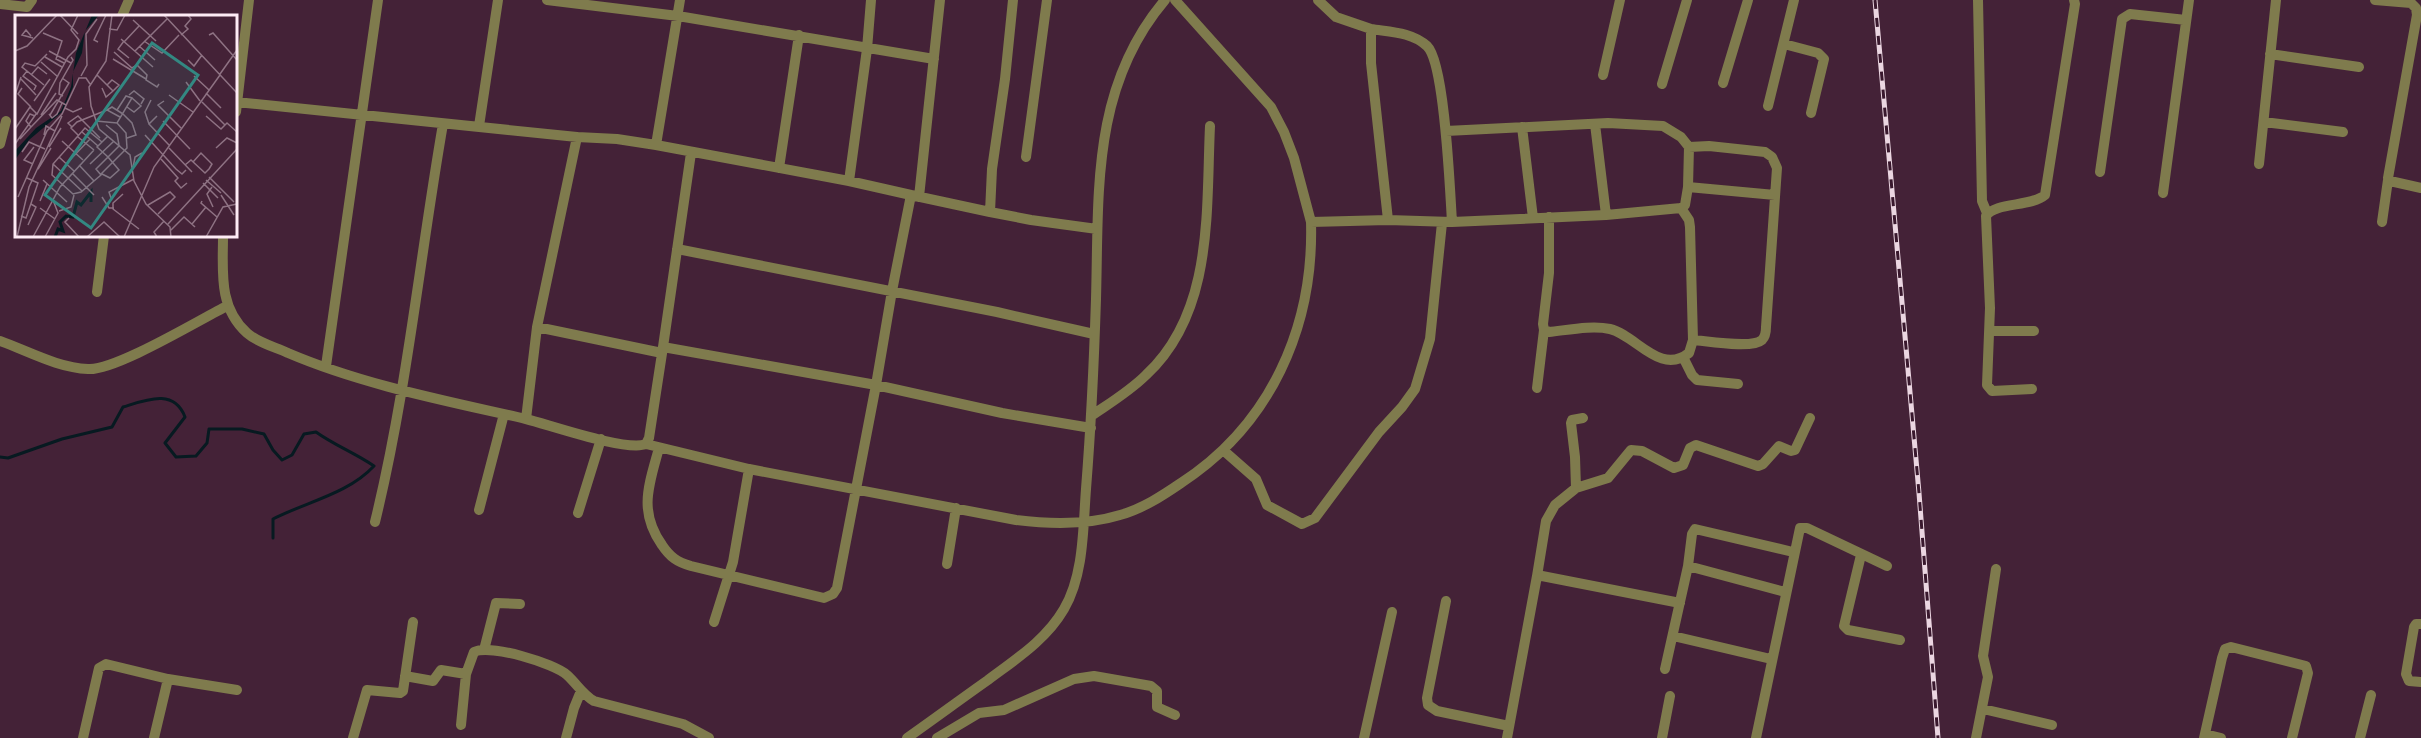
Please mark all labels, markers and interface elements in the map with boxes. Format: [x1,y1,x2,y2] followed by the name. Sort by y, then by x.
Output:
[15,15,237,237] inset map

